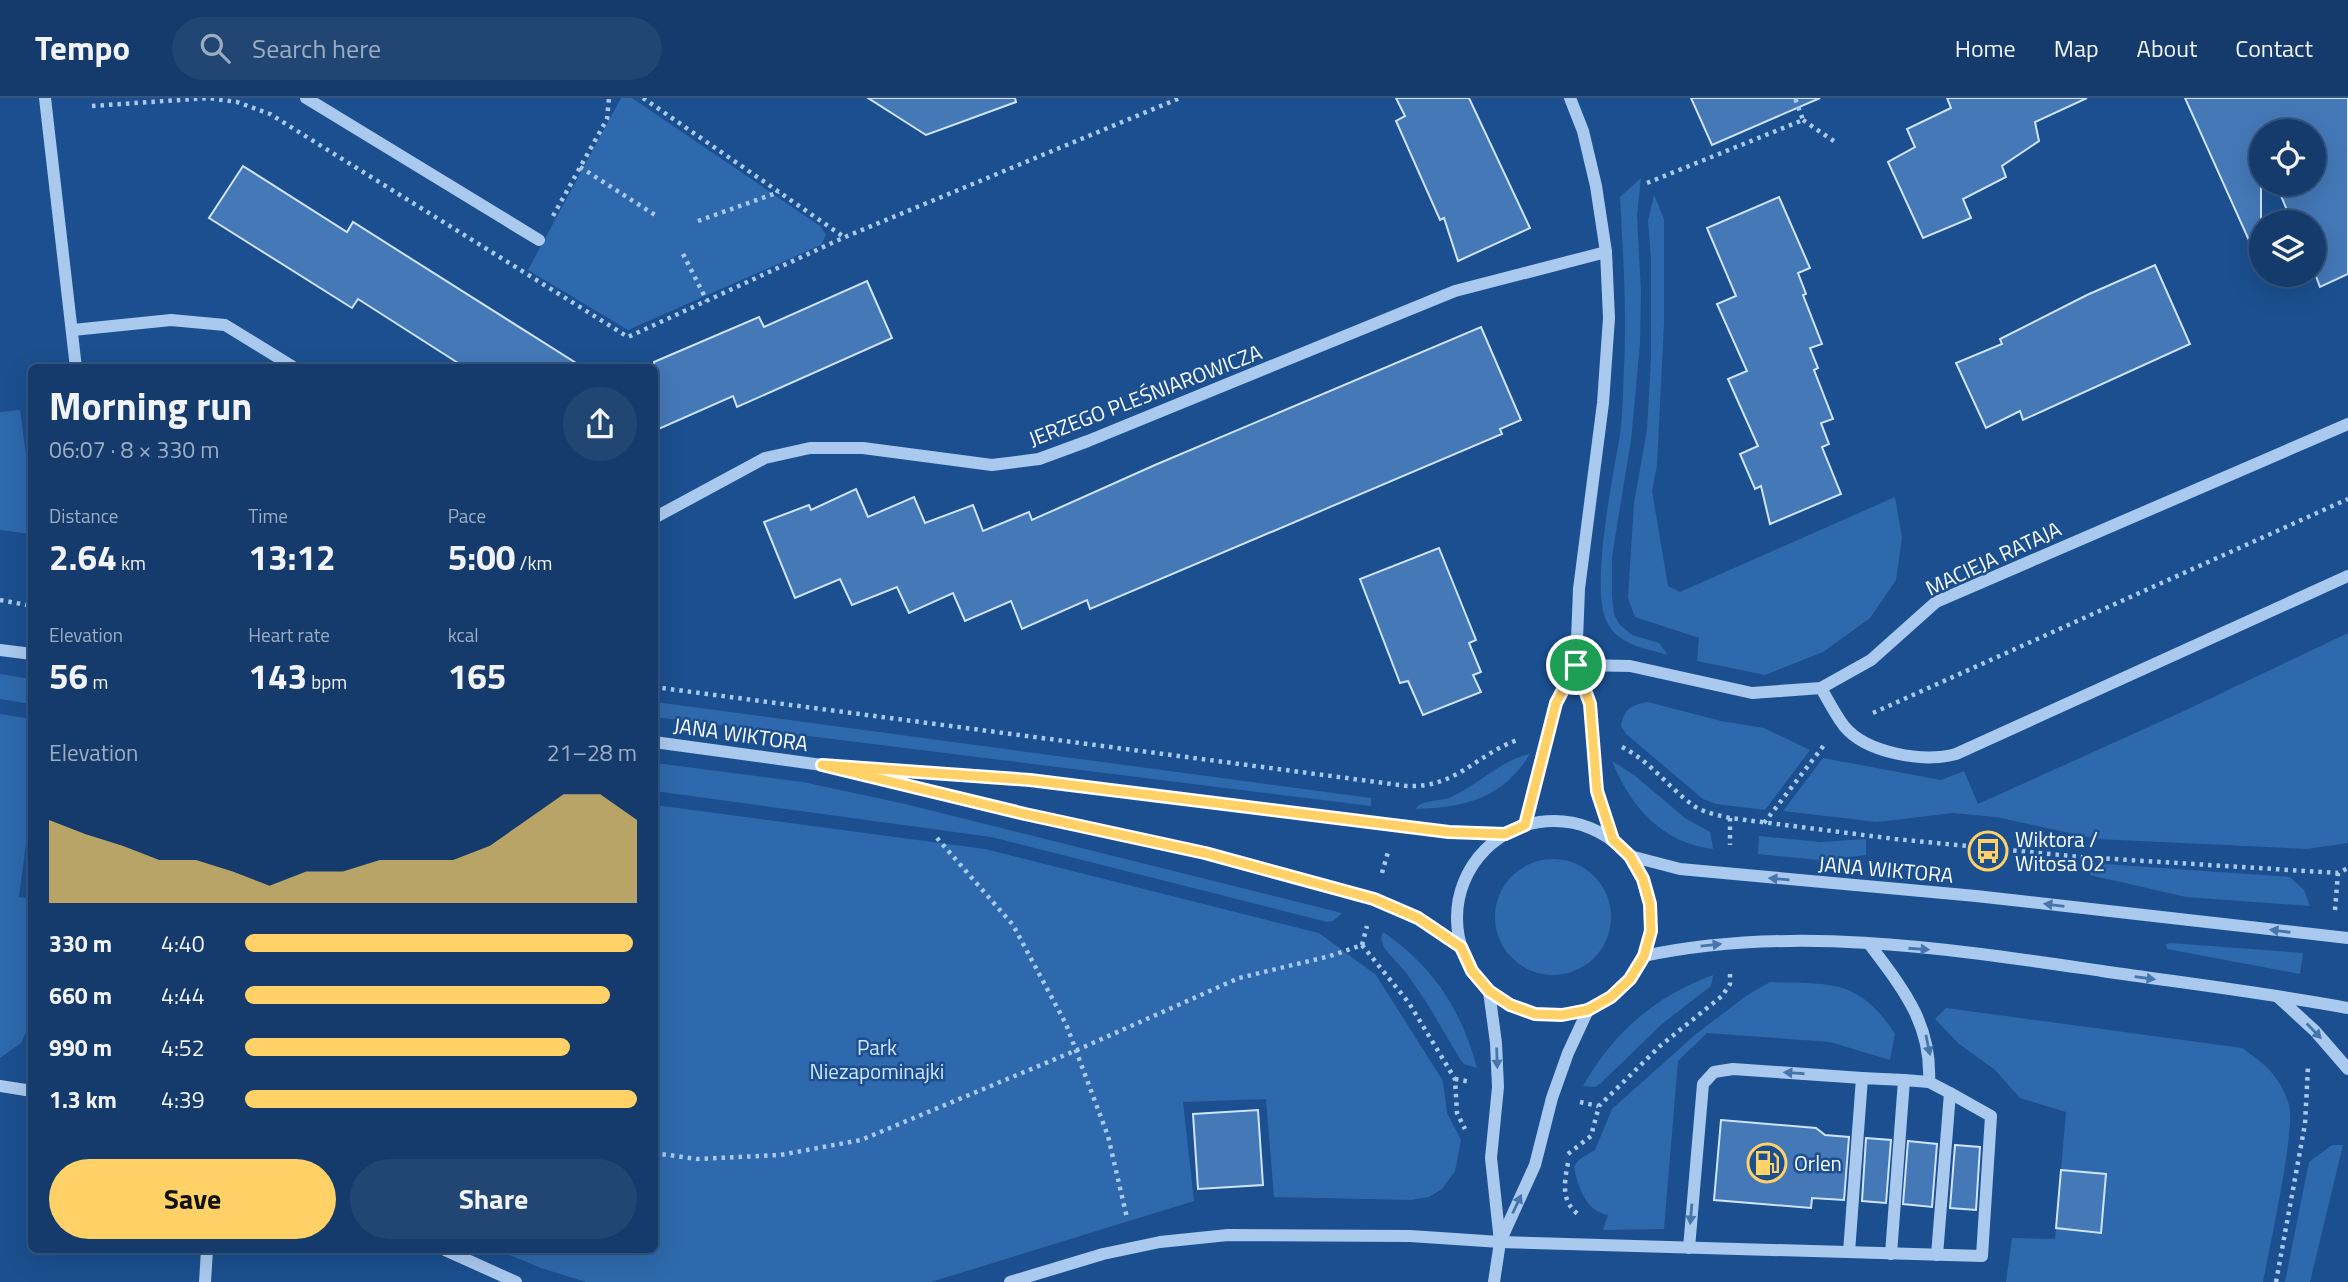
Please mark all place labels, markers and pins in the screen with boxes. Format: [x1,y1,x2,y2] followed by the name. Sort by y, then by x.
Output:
[1546,635,1606,695] pin
[2015,823,2105,879] place label: Wiktora / Witosa 02
[1967,830,2009,872] bus stop icon: Wiktora / Witosa 02
[1746,1142,1788,1184] fuel station icon: Orlen
[1794,1147,1842,1179] place label: Orlen

